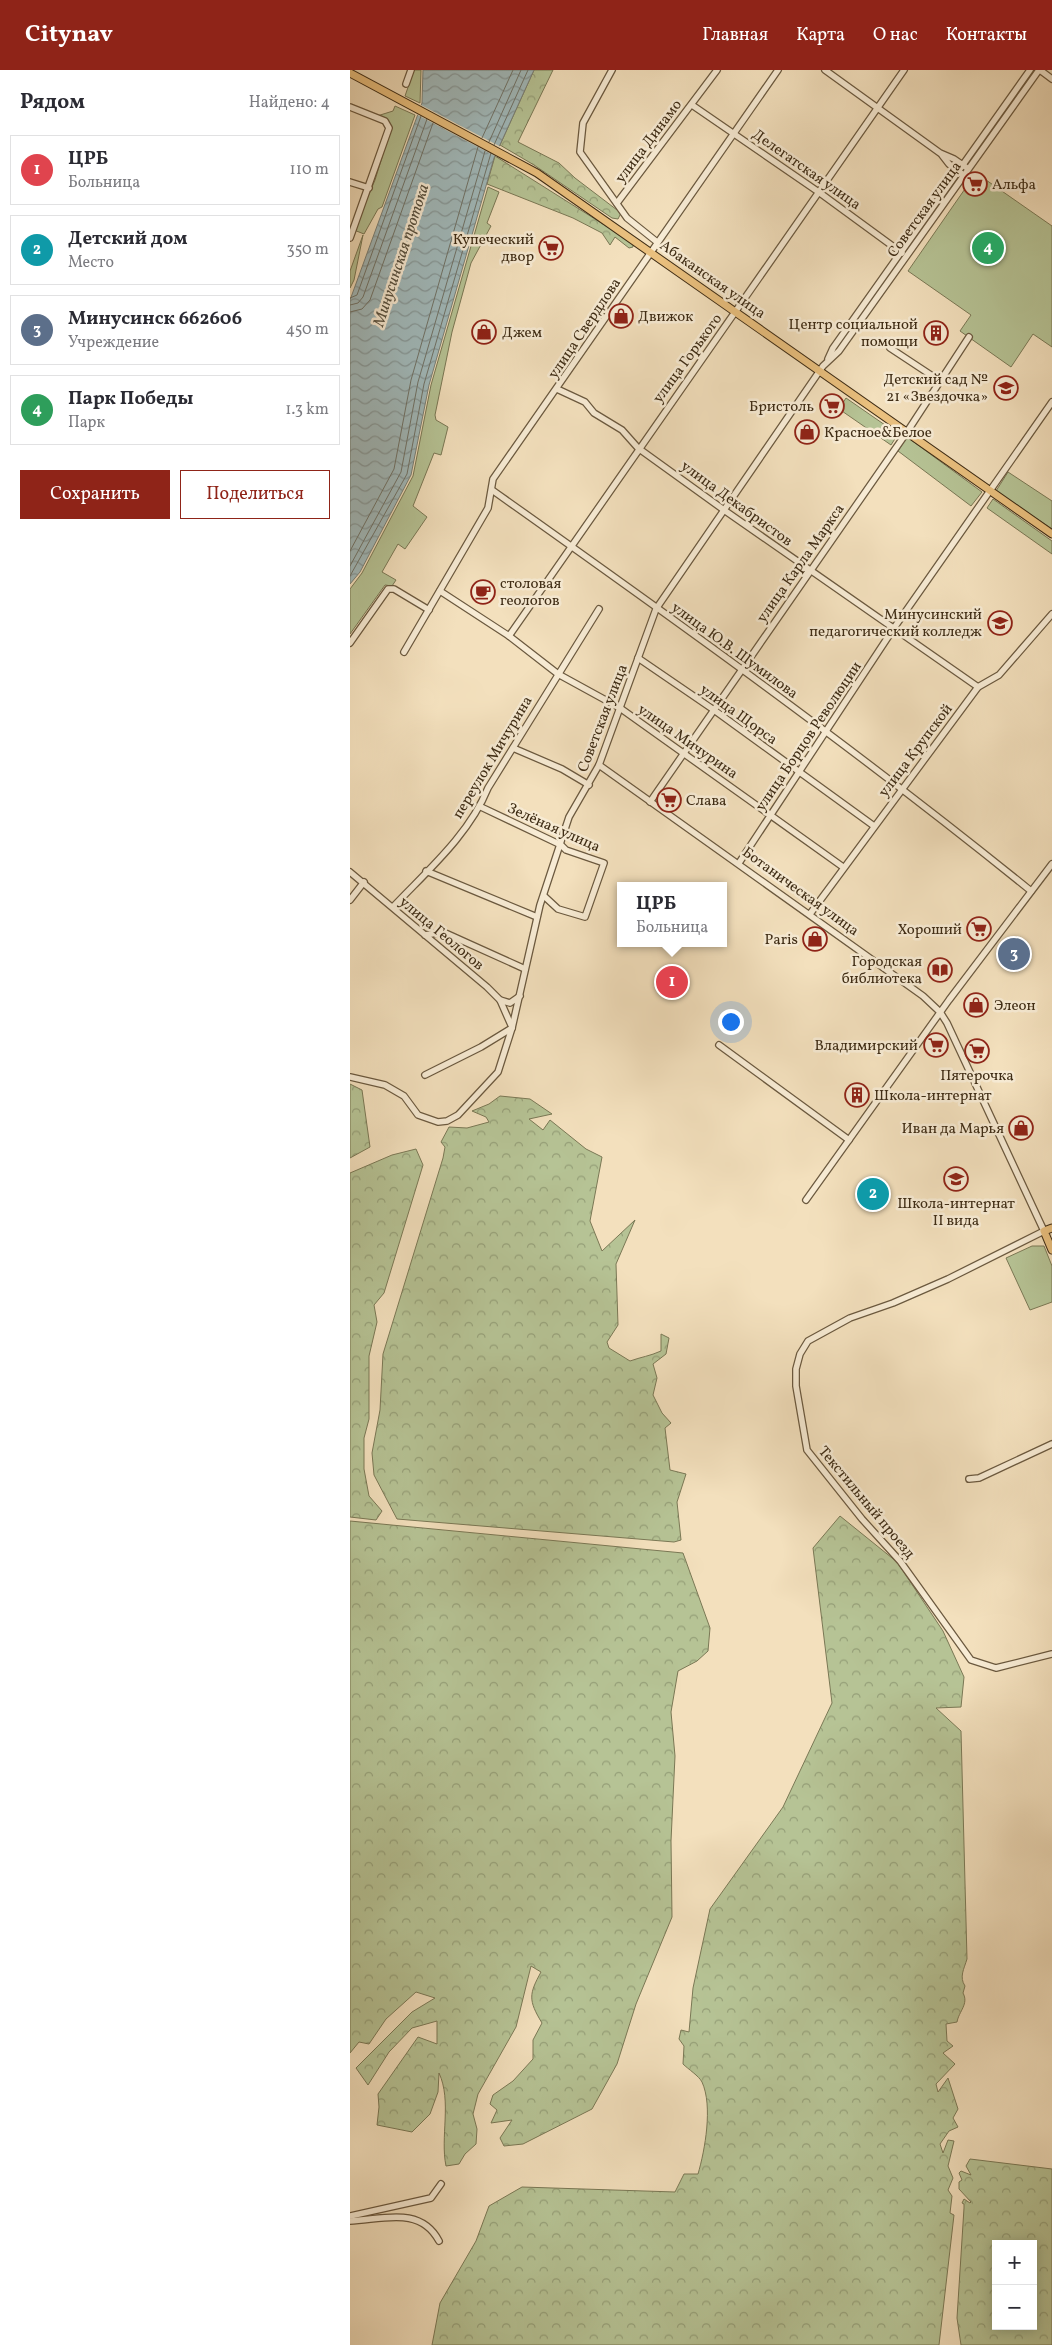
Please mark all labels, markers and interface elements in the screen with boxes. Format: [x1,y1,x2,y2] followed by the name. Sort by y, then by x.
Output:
[25,18,113,52] text: Citynav
[702,23,768,48] text: Главная
[796,23,845,48] text: Карта
[873,23,918,48] text: О нас
[946,23,1027,48] text: Контакты
[20,88,85,117] text: Рядом
[249,92,330,114] text: Найдено: 4
[611,96,688,188] street label: улица Динамо
[748,125,865,216] street label: Делегатская улица
[68,146,108,172] text: ЦРБ
[883,158,967,262] street label: Советская улица
[34,159,40,181] text: 1
[290,159,329,181] text: 110 m
[962,171,988,197] supermarket icon: Альфа
[68,172,140,194] text: Больница
[992,175,1036,196] place label: Альфа
[368,181,435,331] water label: Минусинская протока
[68,226,187,252] text: Детский дом
[972,229,1004,267] pin: 4
[453,230,534,268] place label: Купеческий двор
[538,235,564,261] supermarket icon: Купеческий двор
[655,236,769,325] street label: Абаканская улица
[33,239,41,261] text: 2
[286,239,329,261] text: 350 m
[68,252,114,274] text: Место
[544,274,627,383] street label: улица Свердлова
[608,303,634,329] shop icon: Движок
[68,306,242,332] text: Минусинск 662606
[638,307,693,328] place label: Движок
[649,310,728,408] street label: улица Горького
[789,315,918,353] place label: Центр социальной помощи
[33,319,41,341] text: 3
[286,319,329,341] text: 450 m
[471,319,497,345] shop icon: Джем
[923,320,949,346] building icon: Центр социальной помощи
[502,323,542,344] place label: Джем
[68,332,159,354] text: Учреждение
[883,370,988,408] place label: Детский сад № 21 «Звездочка»
[993,375,1019,401] school or university icon: Детский сад № 21 «Звездочка»
[68,386,193,412] text: Парк Победы
[819,393,845,419] supermarket icon: Бристоль
[749,397,814,418] place label: Бристоль
[32,399,42,421] text: 4
[285,399,329,421] text: 1.3 km
[68,412,105,434] text: Парк
[794,419,820,445] shop icon: Красное&Белое
[824,423,932,444] place label: Красное&Белое
[676,456,796,552] street label: улица Декабристов
[20,470,170,519] button: Сохранить
[180,470,330,519] button: Поделиться
[752,500,850,628] street label: улица Карла Маркса
[500,574,562,612] place label: столовая геологов
[470,579,496,605] cafe icon: столовая геологов
[666,598,802,704] street label: улица Ю.В. Шумилова
[809,605,982,643] place label: Минусинский педагогический колледж
[987,610,1013,636] school or university icon: Минусинский педагогический колледж
[751,658,867,816] street label: улица Борцов Революции
[573,661,634,776] street label: Советская улица
[695,680,781,751] street label: улица Щорса
[448,692,538,823] street label: переулок Мичурина
[633,700,742,785] street label: улица Мичурина
[874,700,958,802] street label: улица Крупской
[656,787,682,813] supermarket icon: Слава
[686,791,727,812] place label: Слава
[504,799,603,858] street label: Зелёная улица
[737,843,863,942] street label: Ботаническая улица
[617,882,727,947] popup
[636,891,676,917] text: ЦРБ
[394,892,488,976] street label: улица Геологов
[966,916,992,942] supermarket icon: Хороший
[636,917,708,939] text: Больница
[897,920,962,941] place label: Хороший
[802,926,828,952] shop icon: Paris
[765,930,798,951] place label: Paris
[998,935,1030,973] pin: 3
[842,952,922,990] place label: Городская библиотека
[927,957,953,983] library icon: Городская библиотека
[656,963,688,1001] pin: 1
[963,992,989,1018] shop icon: Элеон
[994,996,1036,1017] place label: Элеон
[718,1009,744,1035] your location
[923,1032,949,1058] supermarket icon: Владимирский
[814,1036,918,1057] place label: Владимирский
[964,1038,990,1064] supermarket icon: Пятерочка
[940,1066,1014,1087] place label: Пятерочка
[844,1082,870,1108] building icon: Школа-интернат
[874,1086,992,1107] place label: Школа-интернат
[1008,1115,1034,1141] shop icon: Иван да Марья
[902,1119,1004,1140] place label: Иван да Марья
[943,1166,969,1192] school or university icon: Школа-интернат II вида
[857,1175,889,1213] pin: 2
[897,1194,1015,1232] place label: Школа-интернат II вида
[813,1442,919,1564] street label: Текстильный проезд
[992,2240,1037,2330] map controls
[992,2240,1037,2285] button: +
[992,2285,1037,2330] button: −

